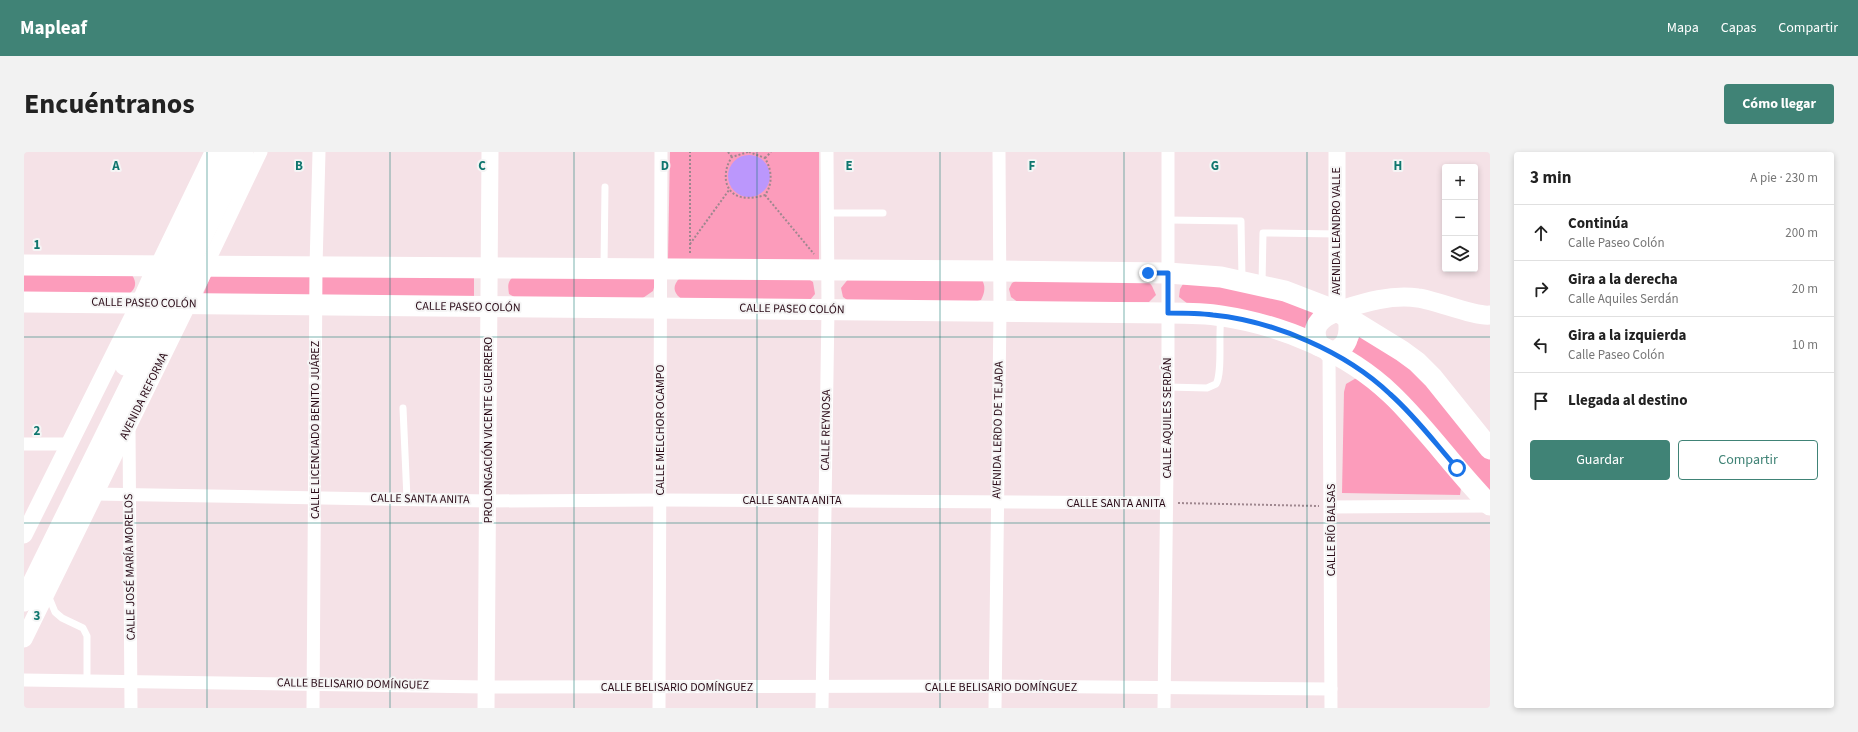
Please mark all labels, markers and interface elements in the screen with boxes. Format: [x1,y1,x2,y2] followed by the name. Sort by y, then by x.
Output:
[20,15,87,42] text: Mapleaf
[1667,18,1699,38] text: Mapa
[1721,18,1756,38] text: Capas
[1778,18,1838,38] text: Compartir
[24,84,195,124] text: Encuéntranos
[1724,84,1834,124] button: Cómo llegar
[111,157,120,175] text: A
[295,157,303,175] text: B
[478,157,486,175] text: C
[661,157,669,175] text: D
[845,157,853,175] text: E
[1029,157,1036,175] text: F
[1211,157,1219,175] text: G
[1394,157,1402,175] text: H
[1442,164,1478,272] map controls
[1442,164,1478,200] button: +
[1530,166,1571,190] text: 3 min
[1328,167,1345,295] street label: AVENIDA LEANDRO VALLE
[1750,169,1818,187] text: A pie · 230 m
[1442,200,1478,236] button: −
[1568,213,1629,234] text: Continúa
[1530,222,1552,244] icon: ahead
[1785,224,1818,242] text: 200 m
[1568,234,1665,252] text: Calle Paseo Colón
[34,236,41,254] text: 1
[1442,236,1478,272] button: layers
[1139,264,1157,282] route end
[1568,269,1678,290] text: Gira a la derecha
[1530,278,1552,300] icon: right
[1792,280,1818,298] text: 20 m
[1568,290,1679,308] text: Calle Aquiles Serdán
[91,294,197,312] street label: CALLE PASEO COLÓN
[415,298,521,316] street label: CALLE PASEO COLÓN
[739,300,845,318] street label: CALLE PASEO COLÓN
[1568,325,1687,346] text: Gira a la izquierda
[1530,334,1552,356] icon: left
[1792,336,1818,354] text: 10 m
[480,337,497,523] street label: PROLONGACIÓN VICENTE GUERRERO
[307,341,324,519] street label: CALLE LICENCIADO BENITO JUÁREZ
[1568,346,1665,364] text: Calle Paseo Colón
[116,349,173,442] street label: AVENIDA REFORMA
[1159,357,1176,479] street label: CALLE AQUILES SERDÁN
[988,361,1008,499] street label: AVENIDA LERDO DE TEJADA
[652,364,669,496] street label: CALLE MELCHOR OCAMPO
[817,389,835,471] street label: CALLE REYNOSA
[1530,390,1552,412] icon: arrive
[1568,390,1688,411] text: Llegada al destino
[34,422,41,440] text: 2
[1530,440,1670,480] button: Guardar
[1678,440,1818,480] button: Compartir
[1448,459,1466,477] route start
[1323,484,1340,576] street label: CALLE RÍO BALSAS
[370,490,470,508] street label: CALLE SANTA ANITA
[742,492,842,509] street label: CALLE SANTA ANITA
[120,494,140,640] street label: CALLE JOSÉ MARÍA MORELOS
[1066,495,1166,512] street label: CALLE SANTA ANITA
[34,607,41,625] text: 3
[277,674,429,694] street label: CALLE BELISARIO DOMÍNGUEZ
[601,679,753,696] street label: CALLE BELISARIO DOMÍNGUEZ
[925,679,1077,696] street label: CALLE BELISARIO DOMÍNGUEZ

